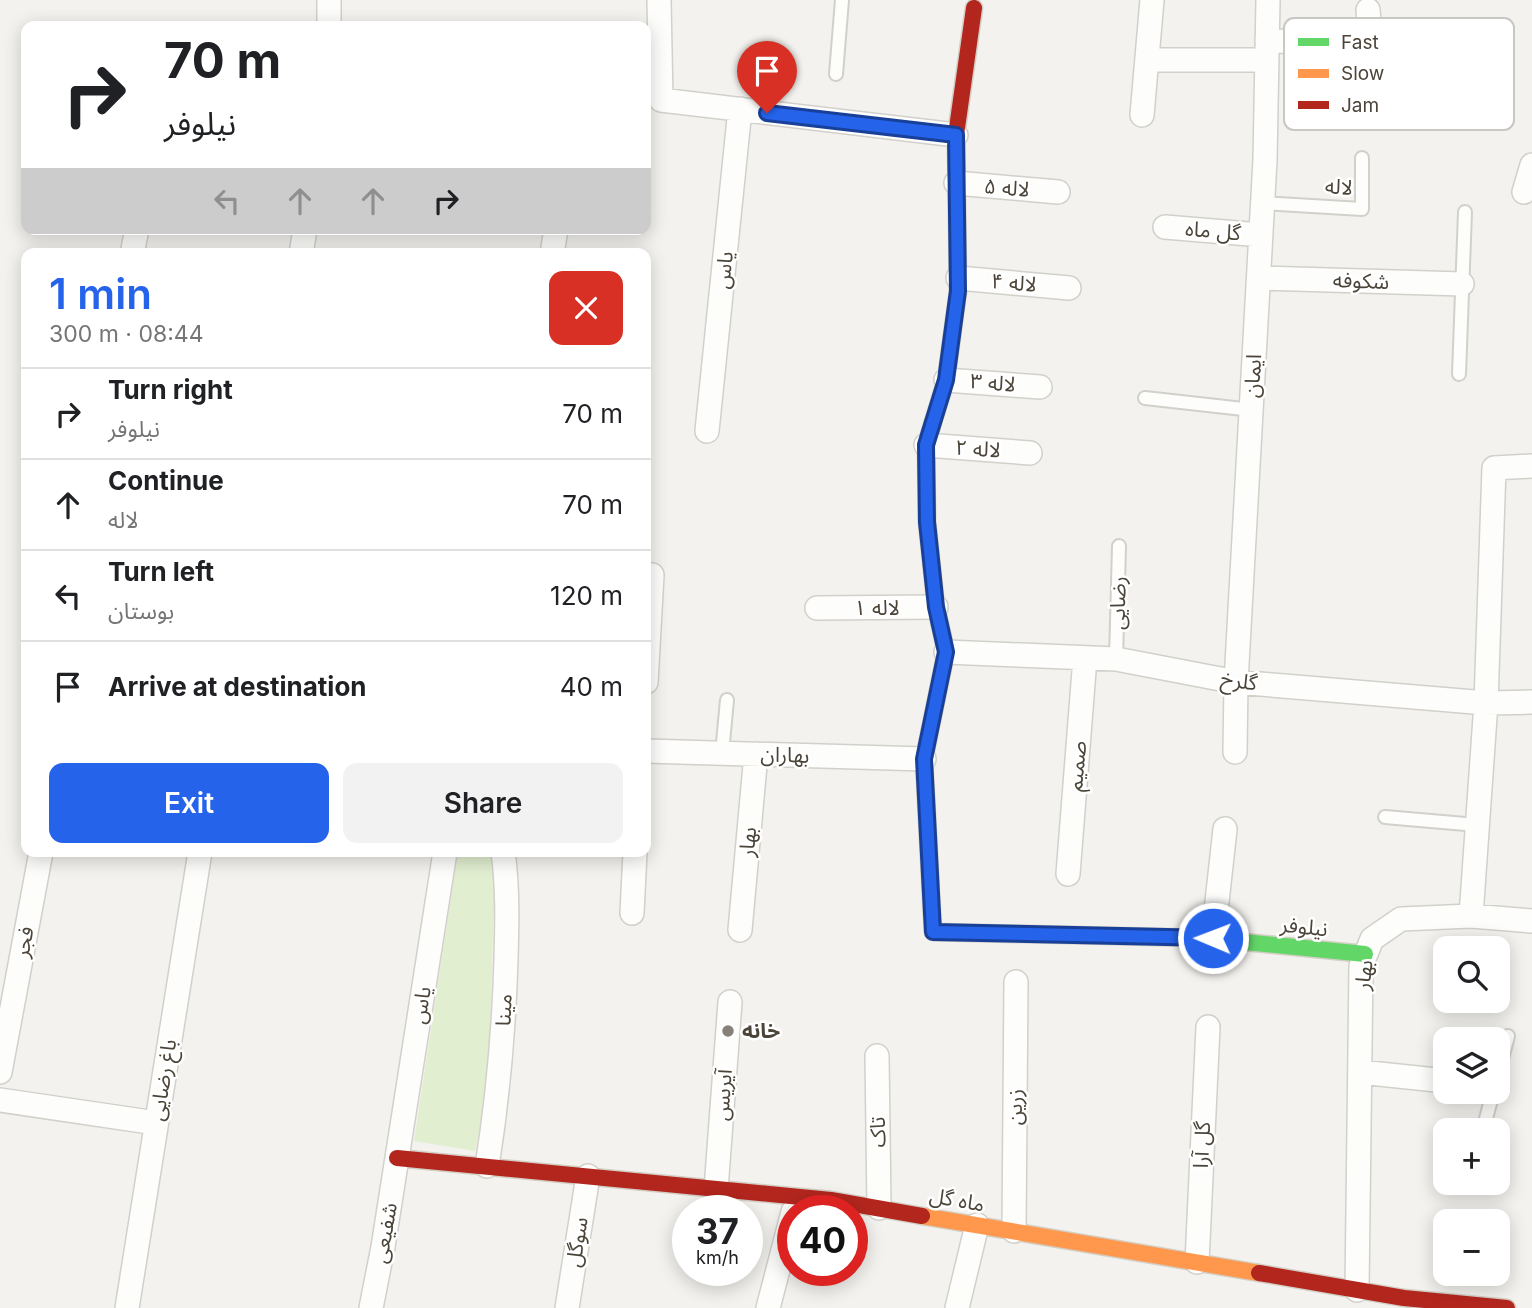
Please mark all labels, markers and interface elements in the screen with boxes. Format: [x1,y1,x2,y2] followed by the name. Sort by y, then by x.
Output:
[1284,18,1514,130] legend
[164,31,281,90] text: 70 m
[1341,31,1379,54] text: Fast
[737,41,797,113] pin
[49,49,140,140] icon: right
[748,52,786,90] icon: arrive
[1341,62,1384,85] text: Slow
[1341,94,1379,117] text: Jam
[164,104,236,143] text: نیلوفر
[983,173,1031,202] street label: لاله ۵
[1324,173,1354,200] street label: لاله
[208,182,246,220] icon: left
[281,182,319,220] icon: ahead
[354,182,392,220] icon: ahead
[427,182,465,220] icon: right
[1184,216,1242,245] street label: گل ماه
[709,250,738,290] street label: یاس
[1332,267,1390,294] street label: شکوفه
[49,268,152,319] text: 1 min
[990,268,1038,297] street label: لاله ۴
[549,271,623,345] button: close
[49,320,204,348] text: 300 m · 08:44
[1239,353,1266,399] street label: ایمان
[969,368,1017,397] street label: لاله ۳
[108,374,233,405] text: Turn right
[49,395,87,433] icon: right
[562,398,623,429] text: 70 m
[108,415,160,443] text: نیلوفر
[954,434,1002,463] street label: لاله ۲
[108,465,224,496] text: Continue
[49,486,87,524] icon: ahead
[562,489,623,520] text: 70 m
[108,506,139,534] text: لاله
[108,556,214,587] text: Turn left
[1105,576,1130,630] street label: رضایی
[49,577,87,615] icon: left
[550,580,623,611] text: 120 m
[854,595,900,620] street label: لاله ۱
[108,597,174,625] text: بوستان
[1219,666,1259,698] street label: گلرخ
[49,668,87,706] icon: arrive
[108,671,367,702] text: Arrive at destination
[560,671,623,702] text: 40 m
[1062,740,1094,793] street label: صمیم
[760,741,810,768] street label: بهاران
[49,763,329,843] button: Exit
[343,763,623,843] button: Share
[734,826,761,859] street label: بهار
[1176,901,1250,975] position arrow
[1278,911,1329,941] street label: نیلوفر
[8,924,39,961] street label: فجر
[1433,936,1510,1286] map controls
[1433,936,1510,1013] button: search
[1349,958,1378,992] street label: بهار
[405,984,436,1026] street label: یاس
[490,993,517,1027] street label: مینا
[742,1018,780,1043] place label: خانه
[720,1023,736,1039] marker: خانه
[1433,1027,1510,1104] button: layers
[144,1037,184,1123] street label: باغ رضایی
[708,1067,737,1122] street label: آیریس
[1002,1089,1027,1125] street label: زرین
[865,1116,890,1148] street label: تاک
[1433,1118,1510,1195] button: +
[1188,1121,1215,1169] street label: گل آرا
[928,1182,987,1217] street label: ماه گل
[777,1195,868,1286] speed limit sign: 40
[367,1201,402,1265] street label: شفیعی
[1433,1209,1510,1286] button: −
[696,1210,739,1252] text: 37
[560,1215,593,1269] street label: سوگل
[696,1247,739,1268] text: km/h

